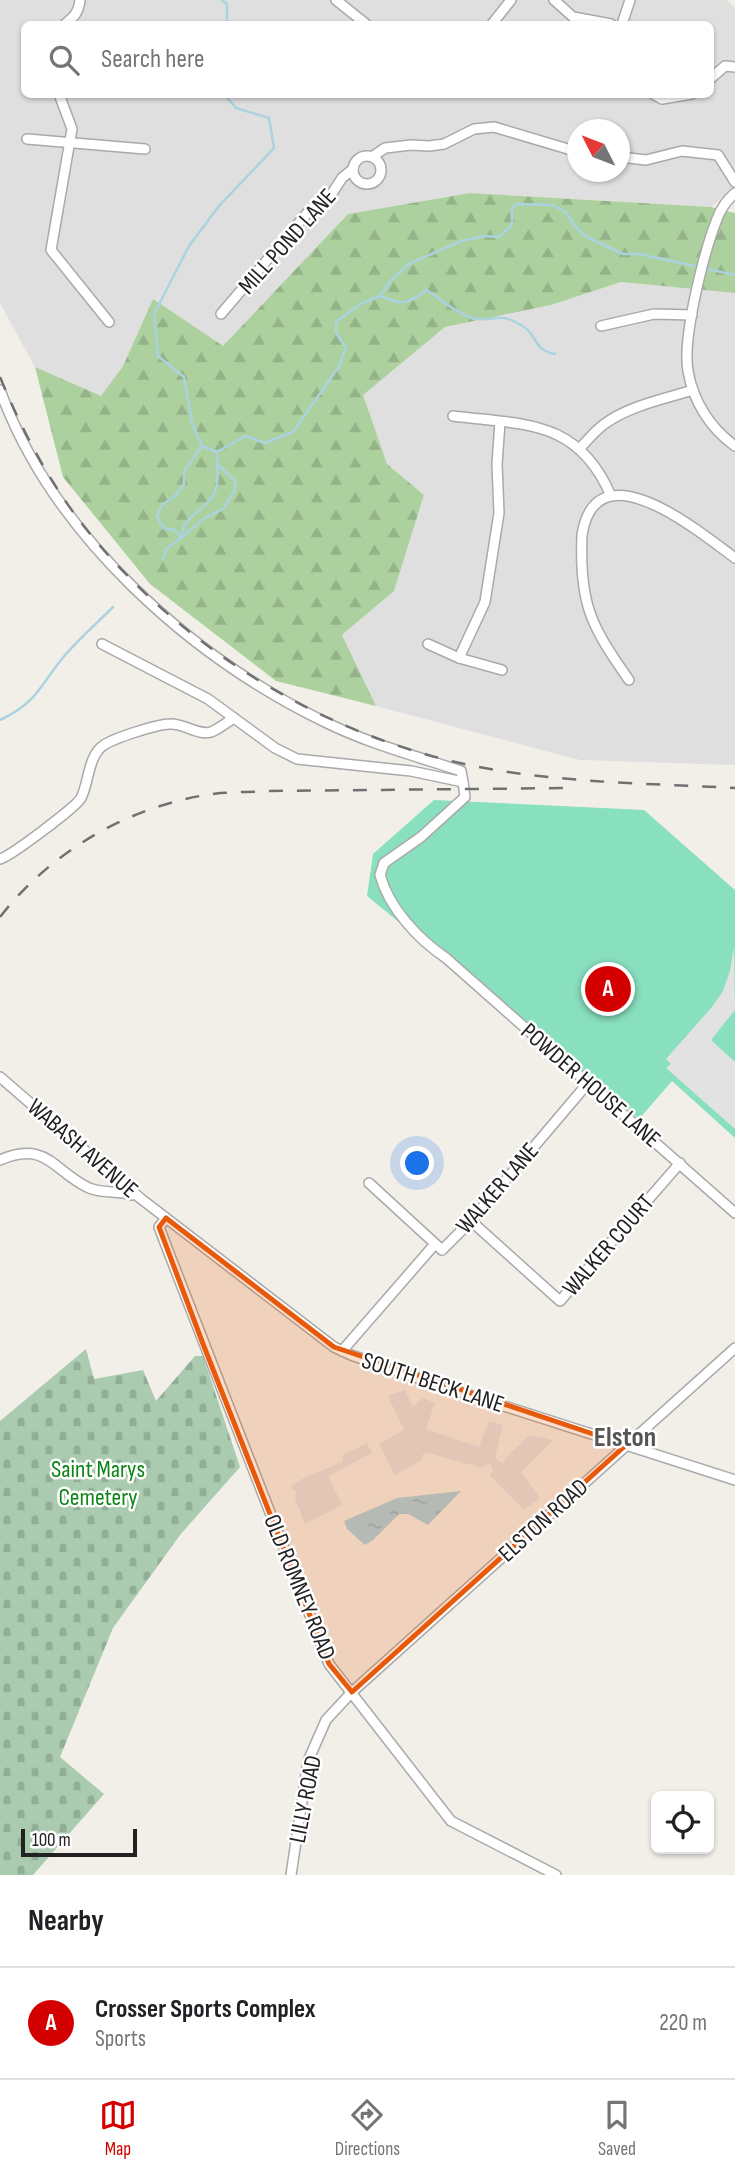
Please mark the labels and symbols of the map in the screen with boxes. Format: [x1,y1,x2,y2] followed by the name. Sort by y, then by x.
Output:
[567,119,630,182] north arrow
[232,183,342,300] street label: MILL POND LANE
[585,963,631,1015] pin: A
[515,1017,666,1154] street label: POWDER HOUSE LANE
[22,1093,144,1204] street label: WABASH AVENUE
[450,1137,545,1240] street label: WALKER LANE
[400,1146,434,1180] your location
[556,1188,661,1302] street label: WALKER COURT
[358,1346,508,1419] street label: SOUTH BECK LANE
[594,1421,656,1454] district label: Elston
[51,1455,145,1512] park label: Saint Marys Cemetery
[492,1473,594,1568] street label: ELSTON ROAD
[257,1510,342,1664] street label: OLD ROMNEY ROAD
[283,1753,328,1845] street label: LILLY ROAD
[21,1826,136,1858] scale bar

